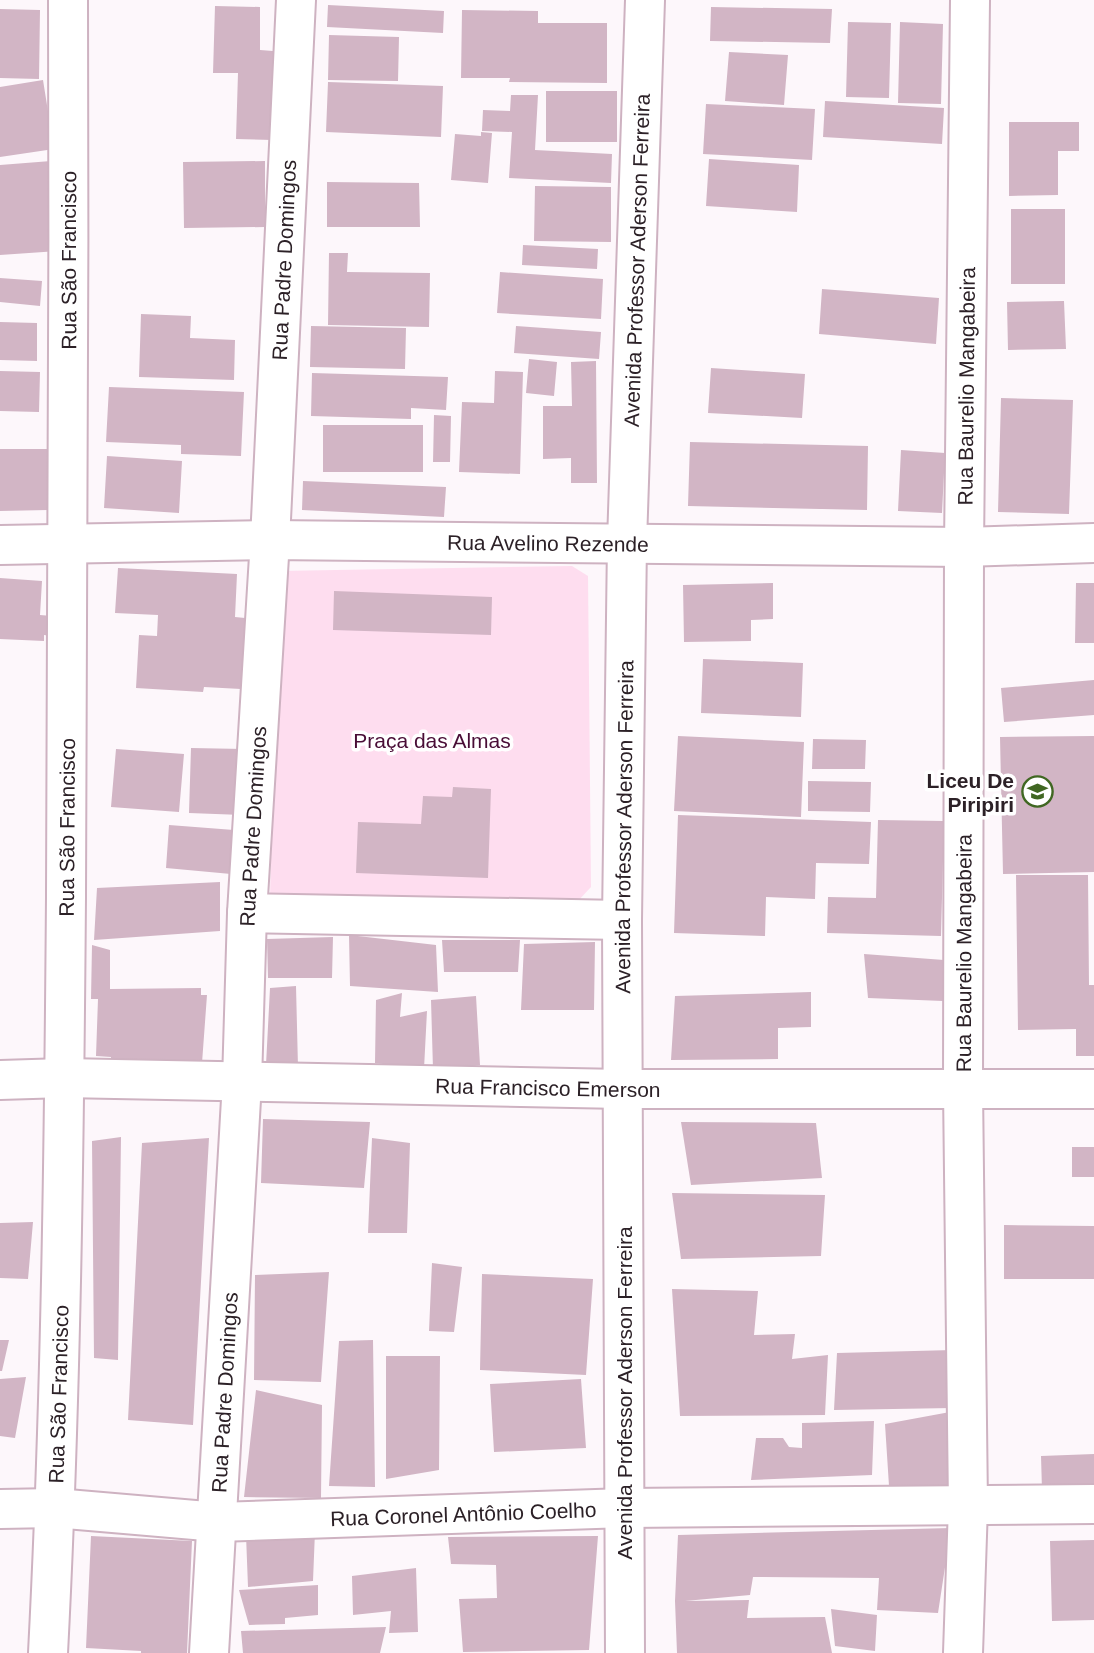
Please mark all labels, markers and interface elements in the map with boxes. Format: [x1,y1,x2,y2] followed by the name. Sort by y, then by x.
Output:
[619,93,653,427] street label: Avenida Professor Aderson Ferreira
[267,159,300,361] street label: Rua Padre Domingos
[57,171,80,350] street label: Rua São Francisco
[953,267,979,505] street label: Rua Baurelio Mangabeira
[447,530,649,555] street label: Rua Avelino Rezende
[610,660,637,994] street label: Avenida Professor Aderson Ferreira
[235,725,270,927] street label: Rua Padre Domingos
[353,729,511,752] park label: Praça das Almas
[54,738,78,917] street label: Rua São Francisco
[926,769,1014,816] place label: Liceu De Piripiri
[1020,775,1054,809] school or university icon: Liceu De Piripiri
[952,834,975,1072] street label: Rua Baurelio Mangabeira
[435,1074,661,1101] street label: Rua Francisco Emerson
[613,1226,636,1560] street label: Avenida Professor Aderson Ferreira
[207,1291,241,1493] street label: Rua Padre Domingos
[44,1305,72,1484] street label: Rua São Francisco
[330,1497,597,1530] street label: Rua Coronel Antônio Coelho

